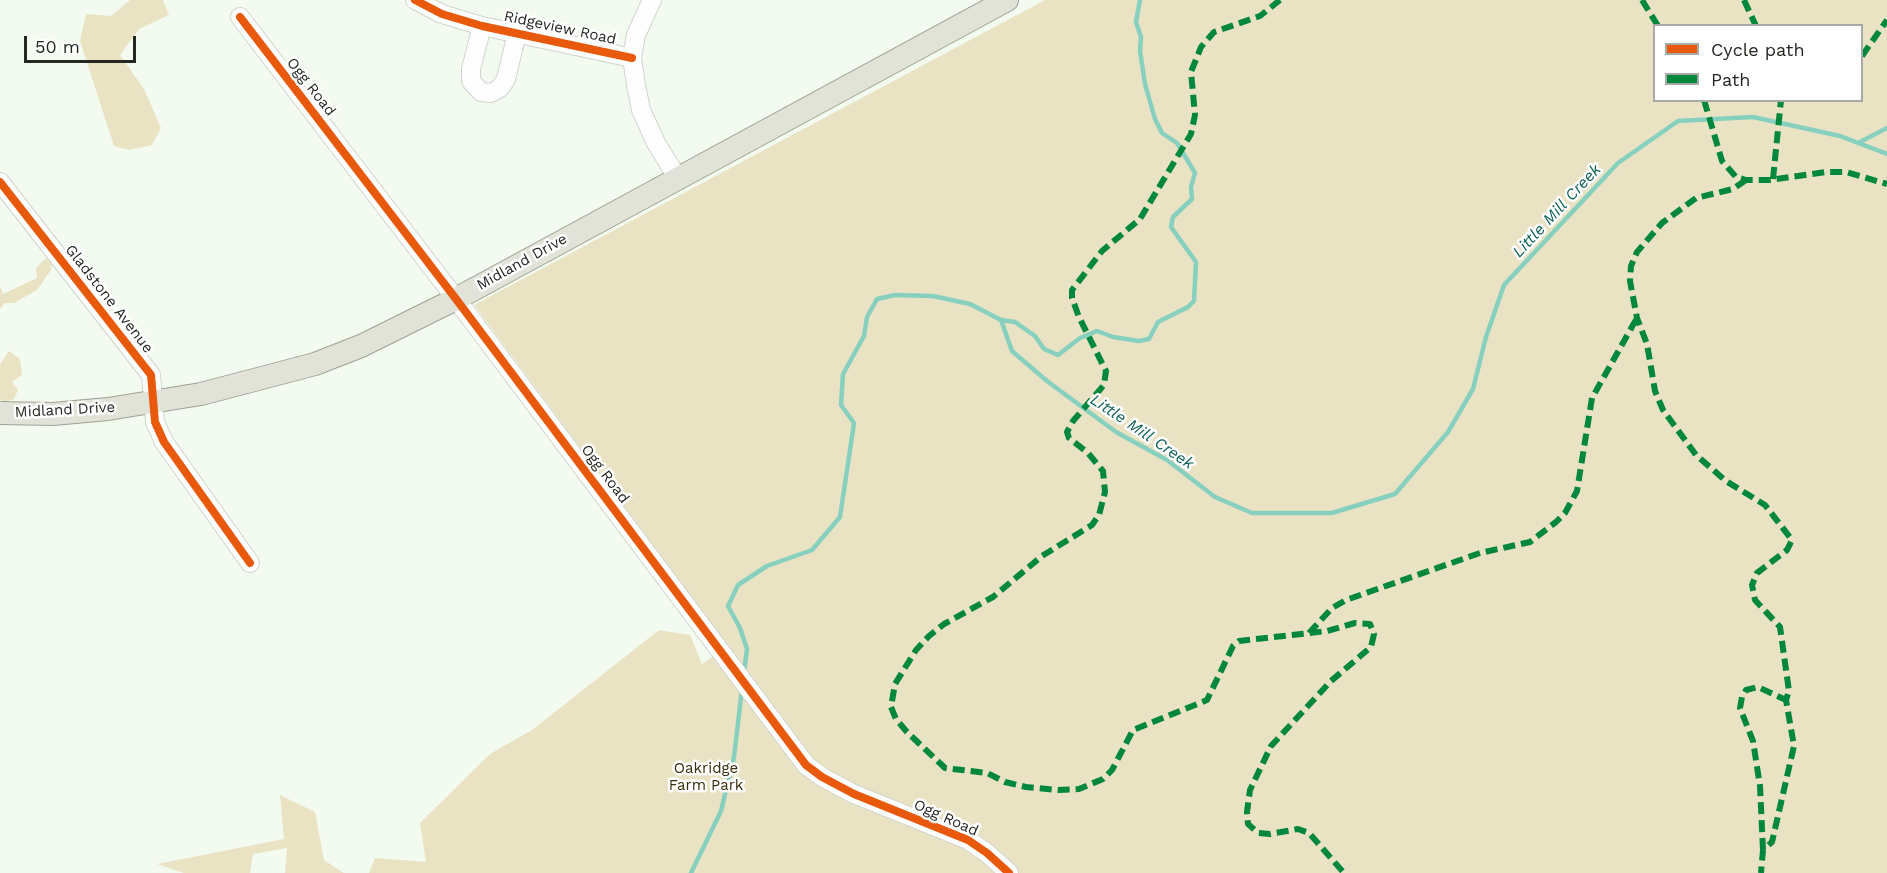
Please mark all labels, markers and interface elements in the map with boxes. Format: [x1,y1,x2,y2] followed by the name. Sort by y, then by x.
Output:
[502,7,618,49] street label: Ridgeview Road
[27,24,140,62] scale bar
[1653,24,1863,102] legend
[35,36,80,57] text: 50 m
[1711,39,1805,60] text: Cycle path
[283,54,339,120] street label: Ogg Road
[1711,69,1751,90] text: Path
[1509,160,1605,262] water label: Little Mill Creek
[474,230,570,294] street label: Midland Drive
[61,241,157,357] street label: Gladstone Avenue
[1087,390,1197,474] water label: Little Mill Creek
[14,398,116,422] street label: Midland Drive
[577,441,633,507] street label: Ogg Road
[669,760,743,795] park label: Oakridge Farm Park
[911,796,981,840] street label: Ogg Road

